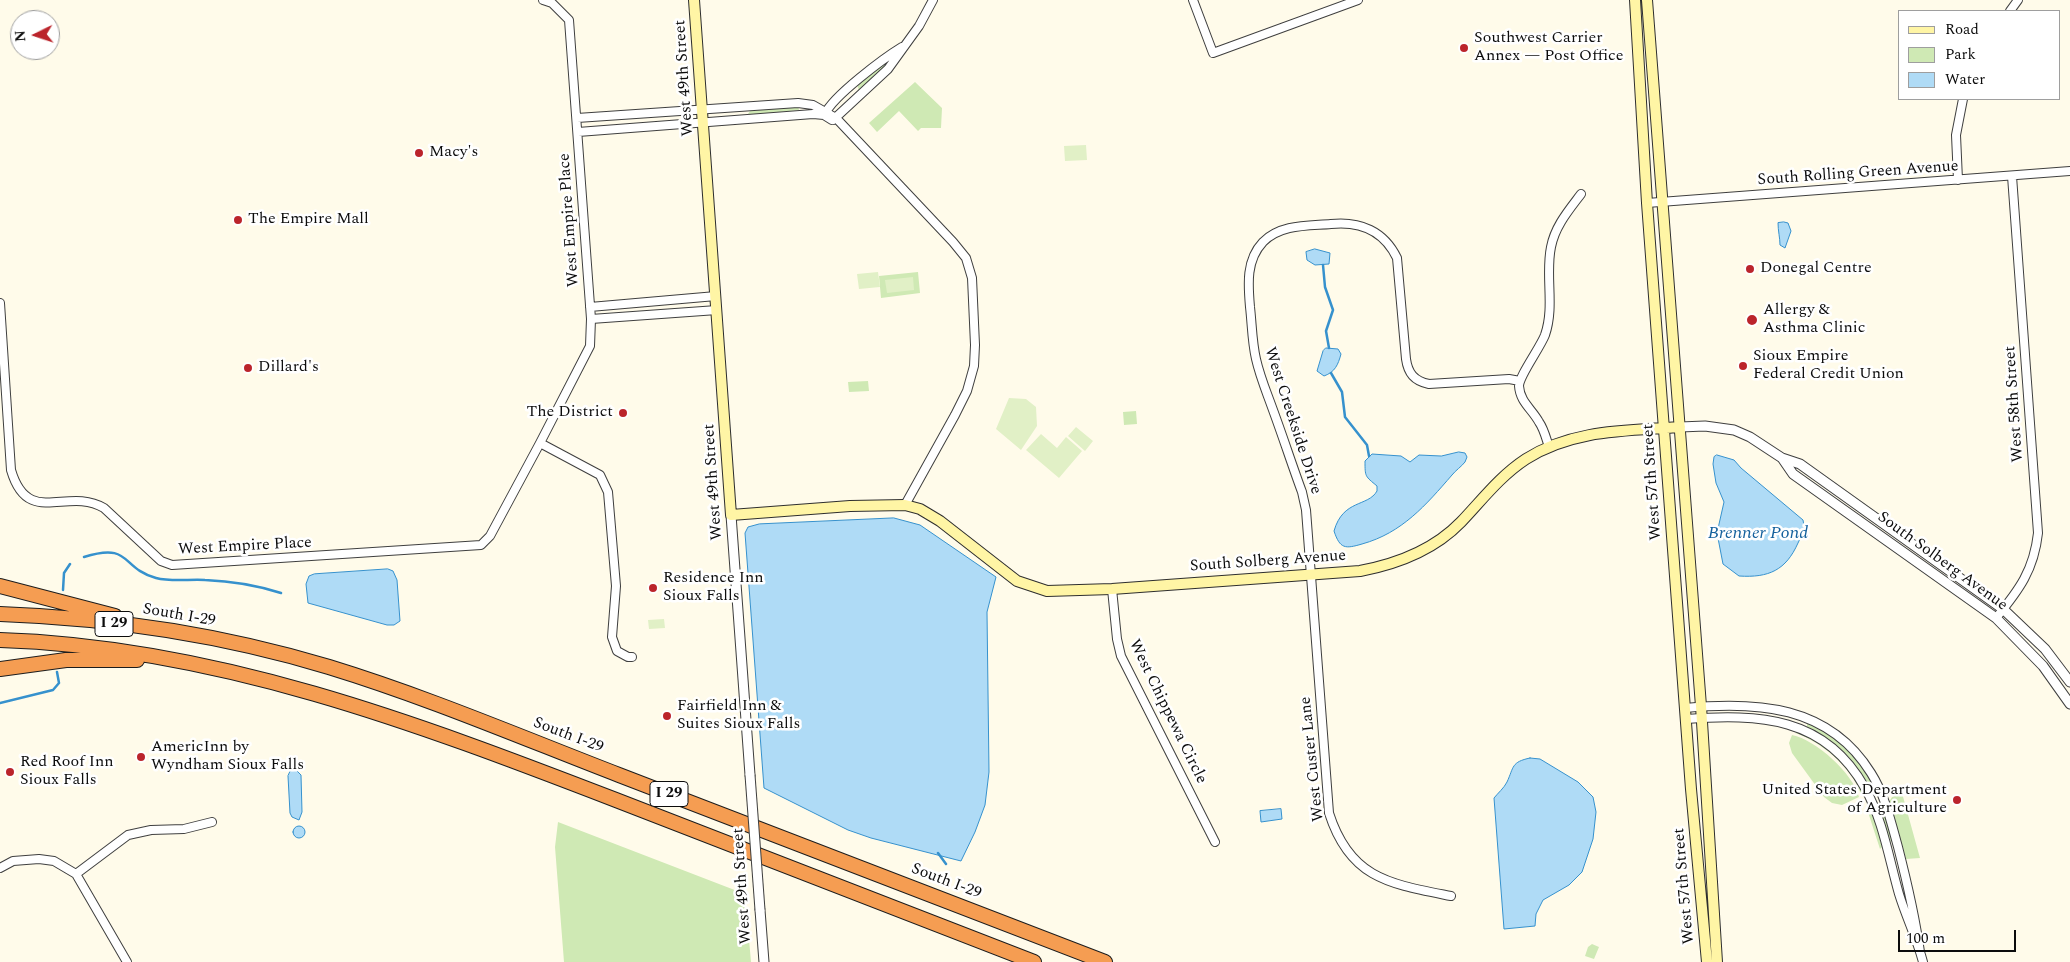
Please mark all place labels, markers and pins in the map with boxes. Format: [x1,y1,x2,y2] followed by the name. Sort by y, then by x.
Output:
[1474,29,1624,67] place label: Southwest Carrier Annex — Post Office
[1458,42,1470,54] marker: Southwest Carrier Annex — Post Office
[429,143,478,163] place label: Macy's
[413,147,425,159] marker: Macy's
[248,210,369,230] place label: The Empire Mall
[232,214,244,226] marker: The Empire Mall
[1760,259,1872,279] place label: Donegal Centre
[1744,263,1756,275] marker: Donegal Centre
[1763,301,1865,339] place label: Allergy & Asthma Clinic
[1745,313,1759,327] marker: Allergy & Asthma Clinic
[1753,347,1904,385] place label: Sioux Empire Federal Credit Union
[258,358,319,378] place label: Dillard's
[1737,360,1749,372] marker: Sioux Empire Federal Credit Union
[242,362,254,374] marker: Dillard's
[526,403,613,423] place label: The District
[617,407,629,419] marker: The District
[663,569,764,607] place label: Residence Inn Sioux Falls
[647,582,659,594] marker: Residence Inn Sioux Falls
[677,697,800,735] place label: Fairfield Inn & Suites Sioux Falls
[661,710,673,722] marker: Fairfield Inn & Suites Sioux Falls
[151,738,304,776] place label: AmericInn by Wyndham Sioux Falls
[135,751,147,763] marker: AmericInn by Wyndham Sioux Falls
[20,753,114,791] place label: Red Roof Inn Sioux Falls
[4,766,16,778] marker: Red Roof Inn Sioux Falls
[1762,781,1947,819] place label: United States Department of Agriculture
[1951,794,1963,806] marker: United States Department of Agriculture

